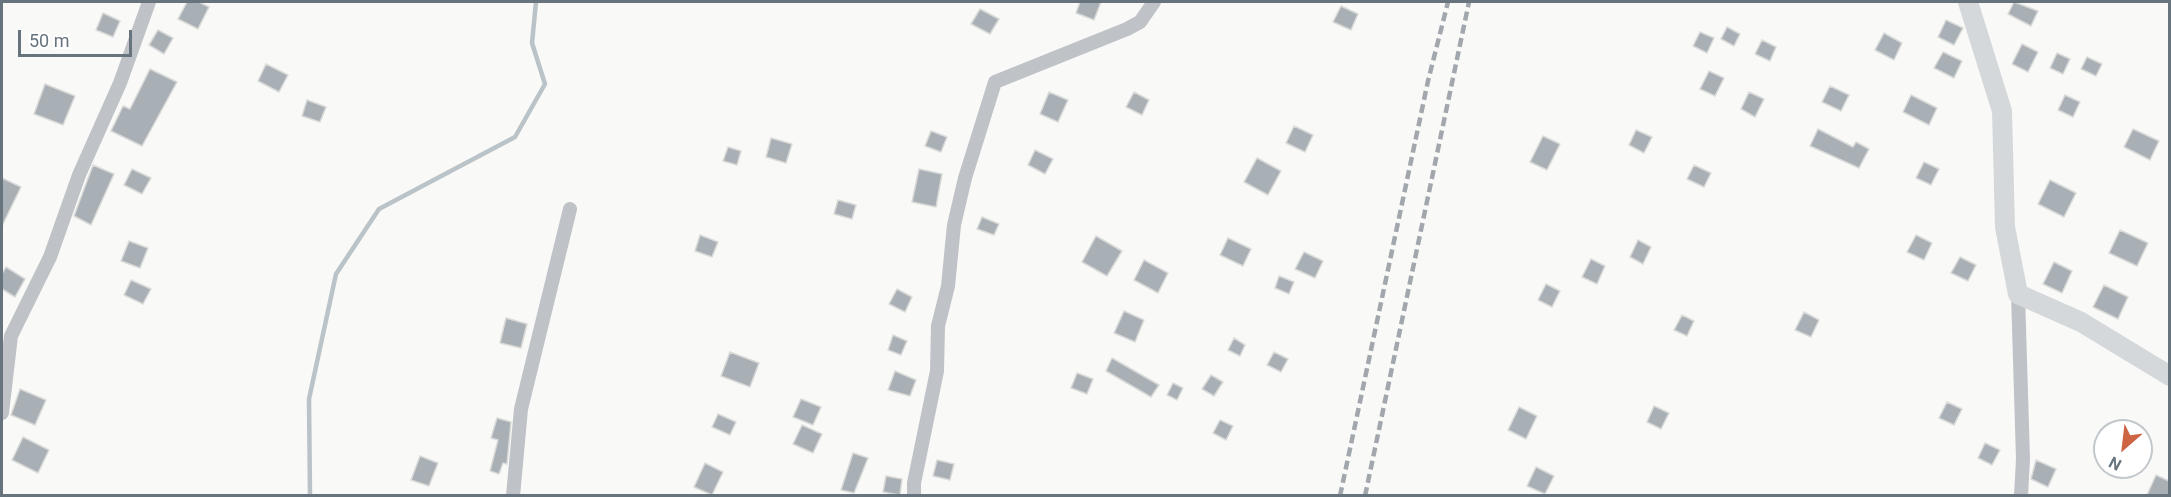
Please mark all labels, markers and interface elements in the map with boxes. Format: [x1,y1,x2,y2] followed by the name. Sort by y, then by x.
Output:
[21,18,135,56] scale bar
[29,30,69,51] text: 50 m
[2093,419,2153,479] north arrow
[2106,453,2125,475] text: N

